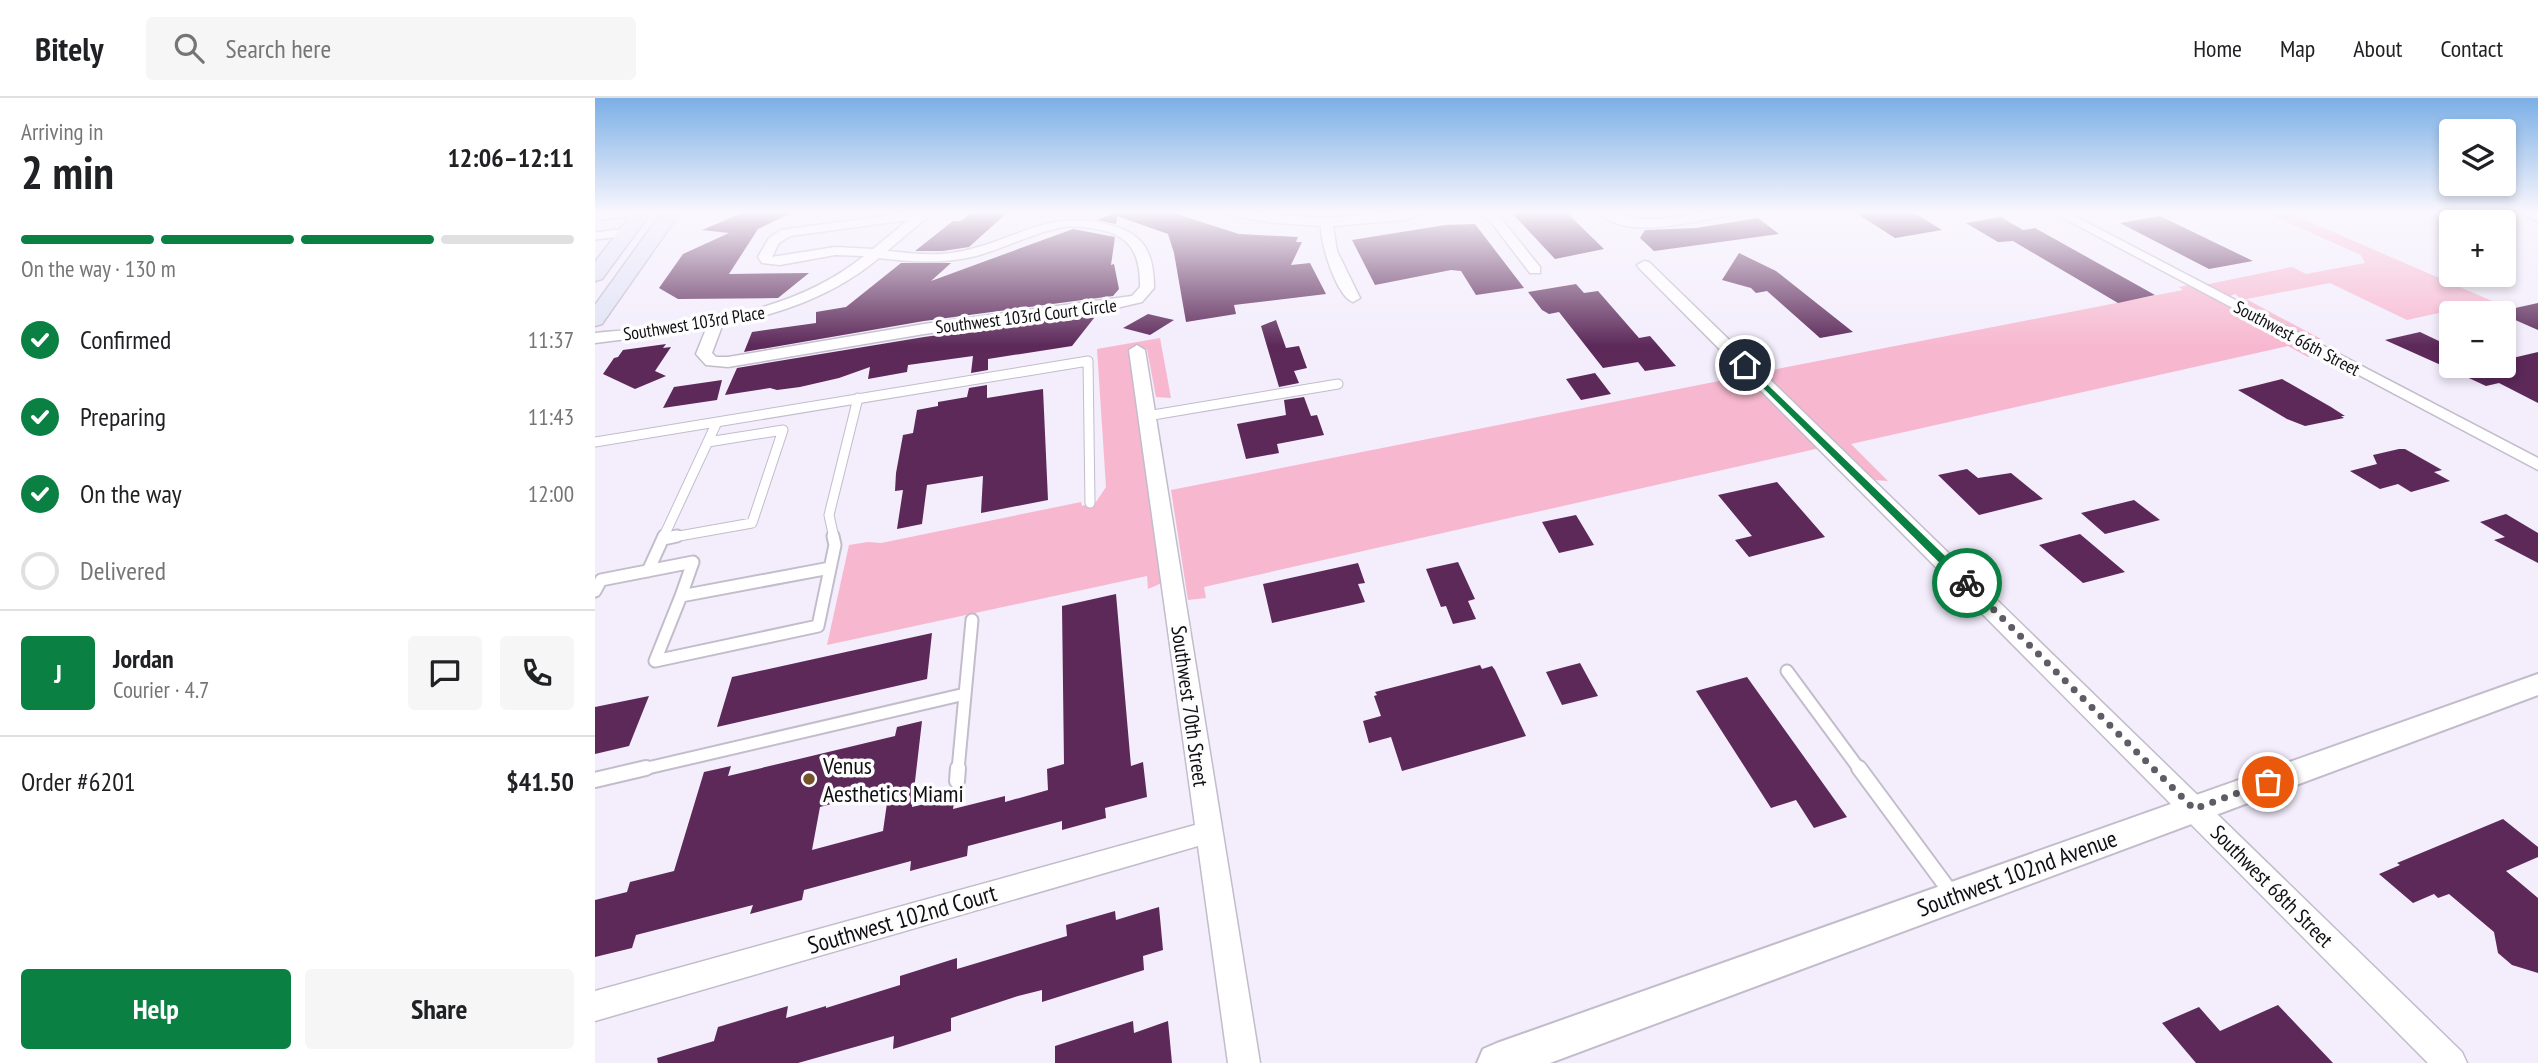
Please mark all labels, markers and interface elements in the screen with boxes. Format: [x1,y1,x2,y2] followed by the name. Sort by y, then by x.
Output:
[146,17,636,80] search box
[35,27,104,70] text: Bitely
[170,29,208,67] icon: search
[226,32,331,65] text: Search here
[2193,33,2242,64] text: Home
[2280,33,2315,64] text: Map
[2353,33,2402,64] text: About
[2440,33,2503,64] text: Contact
[21,117,103,146] text: Arriving in
[2439,119,2516,378] map controls
[2439,119,2516,196] button: layers
[447,141,574,174] text: 12:06–12:11
[21,142,114,202] text: 2 min
[2439,210,2516,287] button: +
[21,254,176,283] text: On the way · 130 m
[934,293,1118,339] street label: Southwest 103rd Court Circle
[2230,295,2364,381] street label: Southwest 66th Street
[622,300,766,346] street label: Southwest 103rd Place
[2439,301,2516,378] button: −
[21,321,59,359] icon: check
[80,323,171,356] text: Confirmed
[528,325,574,354] text: 11:37
[1715,335,1775,395] pin
[1726,346,1764,384] icon: home
[21,398,59,436] icon: check
[80,400,166,433] text: Preparing
[528,402,574,431] text: 11:43
[21,475,59,513] icon: check
[80,477,182,510] text: On the way
[528,479,574,508] text: 12:00
[1932,548,2002,618] courier
[80,554,166,587] text: Delivered
[1948,564,1986,602] icon: bike
[1165,624,1215,788] street label: Southwest 70th Street
[408,636,482,710] button: chat
[500,636,574,710] button: phone
[113,642,174,675] text: Jordan
[54,657,62,690] text: J
[113,675,209,704] text: Courier · 4.7
[822,750,964,809] place label: Venus Aesthetics Miami
[2238,752,2298,812] pin
[2249,763,2287,801] icon: bag
[21,765,136,798] text: Order #6201
[506,765,574,798] text: $41.50
[801,771,817,787] marker: Venus Aesthetics Miami
[2205,819,2339,953] street label: Southwest 68th Street
[1913,822,2121,924] street label: Southwest 102nd Avenue
[804,877,1000,961] street label: Southwest 102nd Court
[21,969,291,1049] button: Help
[305,969,574,1049] button: Share

